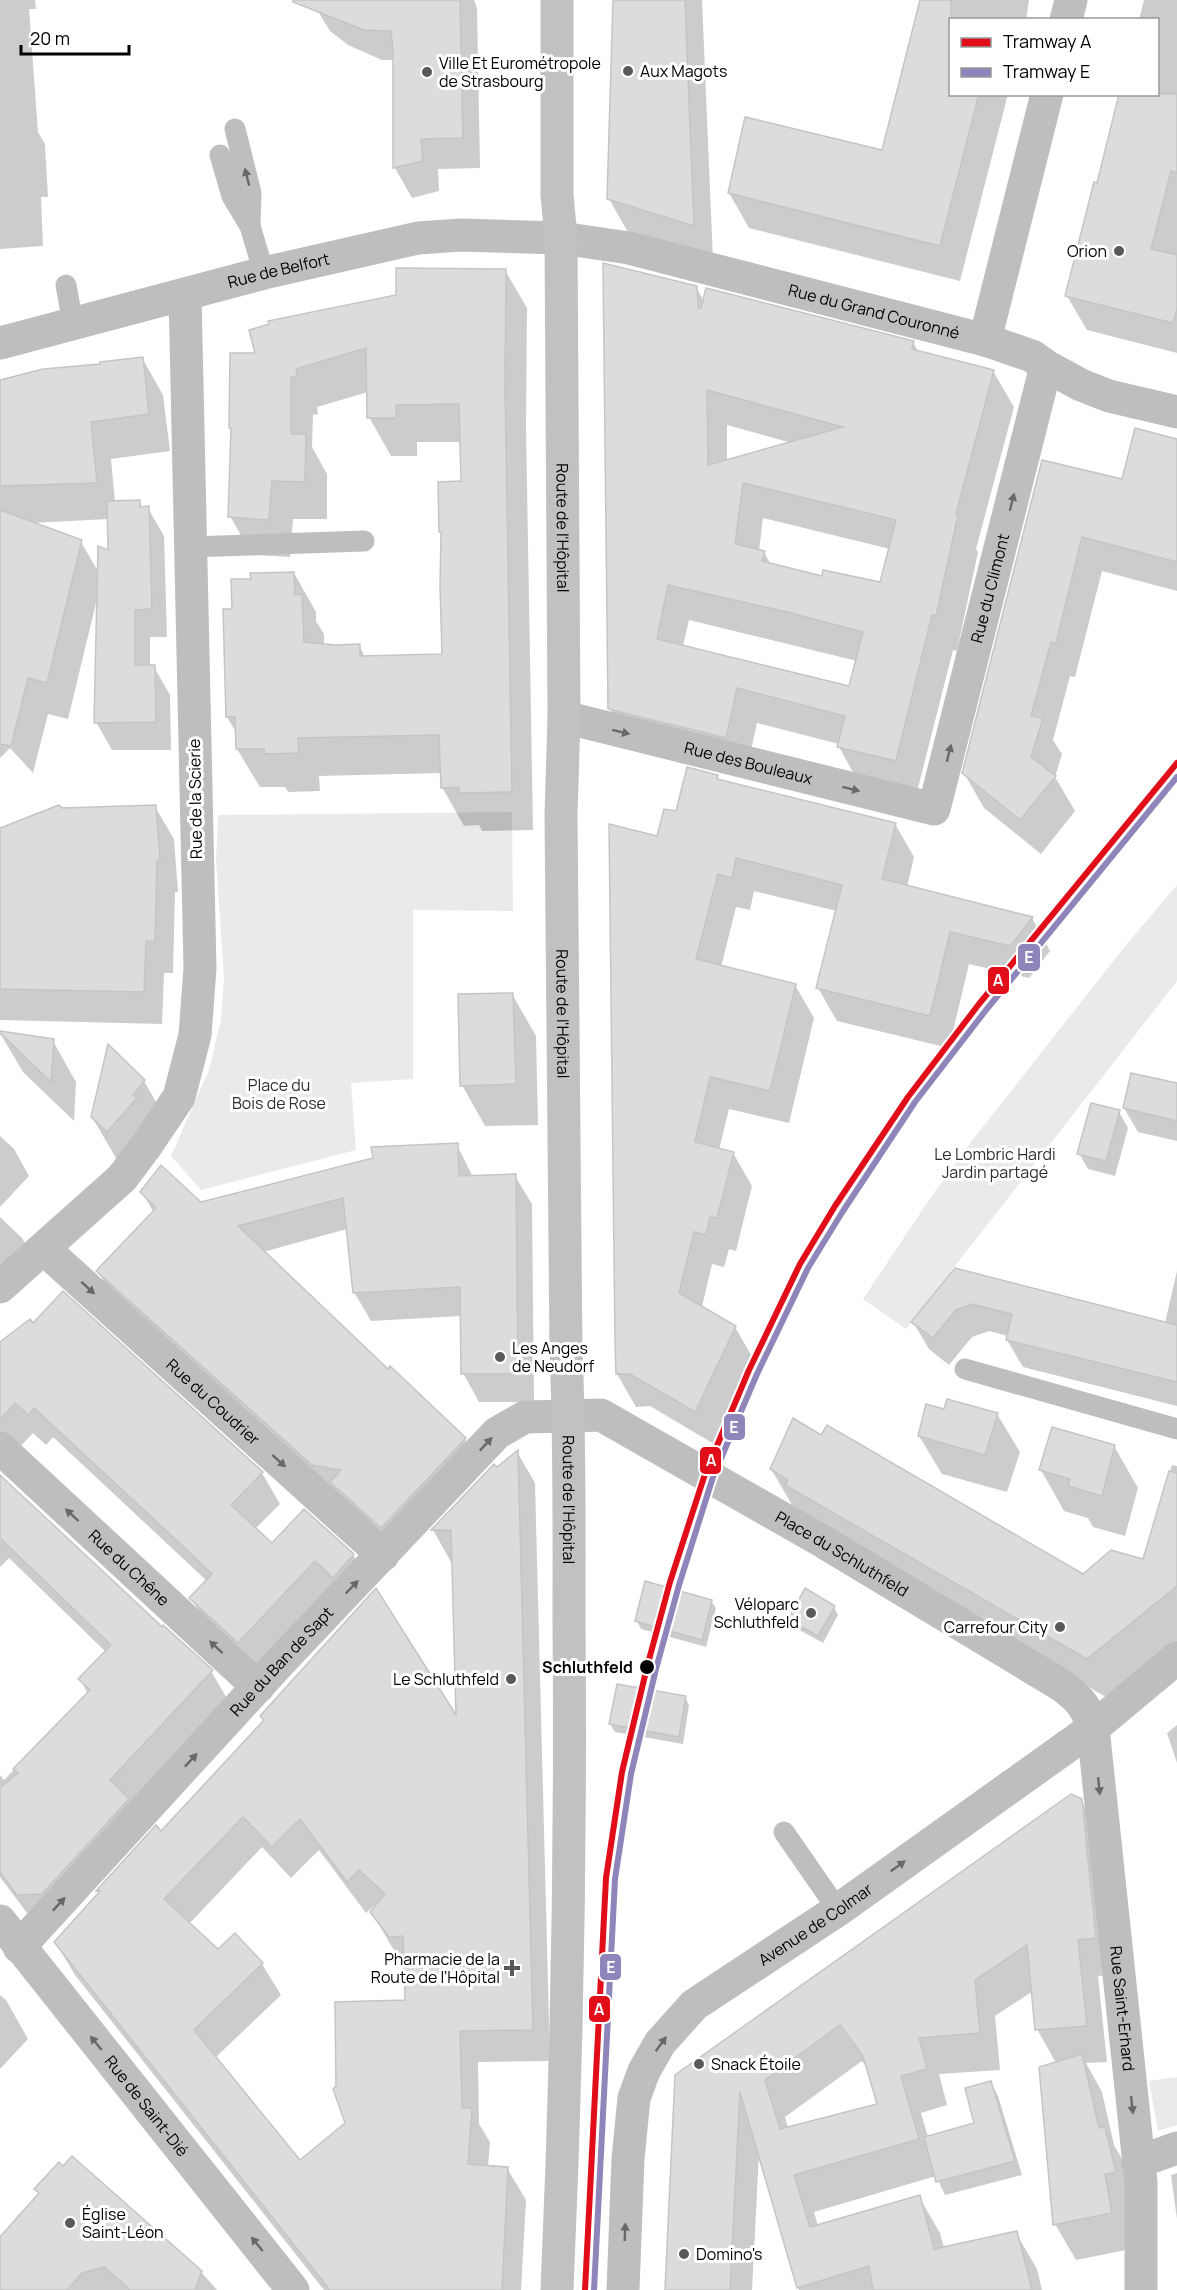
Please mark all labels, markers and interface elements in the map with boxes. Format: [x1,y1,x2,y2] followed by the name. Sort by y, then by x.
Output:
[21,18,129,56] scale bar
[949,18,1159,96] legend
[30,26,70,50] text: 20 m
[1003,29,1092,53] text: Tramway A
[439,52,601,92] place label: Ville Et Eurométropole de Strasbourg
[1003,59,1090,83] text: Tramway E
[640,60,727,82] place label: Aux Magots
[621,64,635,78] marker: Aux Magots
[420,65,434,79] marker: Ville Et Eurométropole de Strasbourg
[242,168,252,186] one-way arrow
[1067,240,1107,262] place label: Orion
[1112,244,1126,258] marker: Orion
[225,247,332,293] street label: Rue de Belfort
[786,279,962,344] street label: Rue du Grand Couronné
[551,463,574,592] street label: Route de l'Hôpital
[1007,493,1017,512] one-way arrow
[965,531,1014,645] street label: Rue du Climont
[612,727,630,737] one-way arrow
[682,736,815,789] street label: Rue des Bouleaux
[183,739,207,859] street label: Rue de la Scierie
[944,743,954,762] one-way arrow
[842,784,860,794] one-way arrow
[1017,943,1041,972] line badge: E
[1024,946,1034,968] text: E
[551,949,574,1078] street label: Route de l'Hôpital
[987,966,1010,995] line badge: A
[993,969,1004,991] text: A
[232,1074,326,1114] park label: Place du Bois de Rose
[934,1143,1056,1183] park label: Le Lombric Hardi Jardin partagé
[80,1281,95,1294] one-way arrow
[512,1337,595,1377] place label: Les Anges de Neudorf
[493,1350,507,1364] marker: Les Anges de Neudorf
[162,1354,265,1450] street label: Rue du Coudrier
[723,1413,746,1441] line badge: E
[729,1416,739,1438] text: E
[557,1435,580,1564] street label: Route de l'Hôpital
[479,1437,493,1452] one-way arrow
[699,1446,722,1475] line badge: A
[706,1449,717,1471] text: A
[271,1454,286,1467] one-way arrow
[771,1506,913,1602] street label: Place du Schluthfeld
[65,1508,80,1522] one-way arrow
[84,1524,174,1611] street label: Rue du Chêne
[345,1580,359,1594] one-way arrow
[714,1593,799,1633] place label: Véloparc Schluthfeld
[225,1602,338,1721] street label: Rue du Ban de Sapt
[804,1606,818,1620] marker: Véloparc Schluthfeld
[944,1616,1049,1638] place label: Carrefour City
[1053,1620,1067,1634] marker: Carrefour City
[208,1640,223,1654] one-way arrow
[542,1656,633,1678] place label: Schluthfeld
[638,1658,656,1676] marker: Schluthfeld
[393,1668,499,1690] place label: Le Schluthfeld
[504,1672,518,1686] marker: Le Schluthfeld
[184,1753,197,1768] one-way arrow
[1094,1776,1104,1795] one-way arrow
[891,1861,906,1873] one-way arrow
[754,1878,877,1971] street label: Avenue de Colmar
[52,1896,66,1911] one-way arrow
[1105,1945,1140,2072] street label: Rue Saint-Erhard
[371,1948,500,1988] place label: Pharmacie de la Route de l’Hôpital
[599,1953,622,1981] line badge: E
[606,1956,616,1978] text: E
[505,1961,519,1975] marker: Pharmacie de la Route de l’Hôpital
[588,1995,611,2023] line badge: A
[594,1998,605,2020] text: A
[90,2035,102,2050] one-way arrow
[655,2036,667,2052] one-way arrow
[100,2051,194,2161] street label: Rue de Saint-Dié
[711,2053,801,2075] place label: Snack Étoile
[692,2057,706,2071] marker: Snack Étoile
[1128,2096,1137,2115] one-way arrow
[82,2203,164,2243] place label: Église Saint-Léon
[63,2216,77,2230] marker: Église Saint-Léon
[621,2222,630,2241] one-way arrow
[250,2236,263,2252] one-way arrow
[696,2243,762,2265] place label: Domino's
[677,2247,691,2261] marker: Domino's

